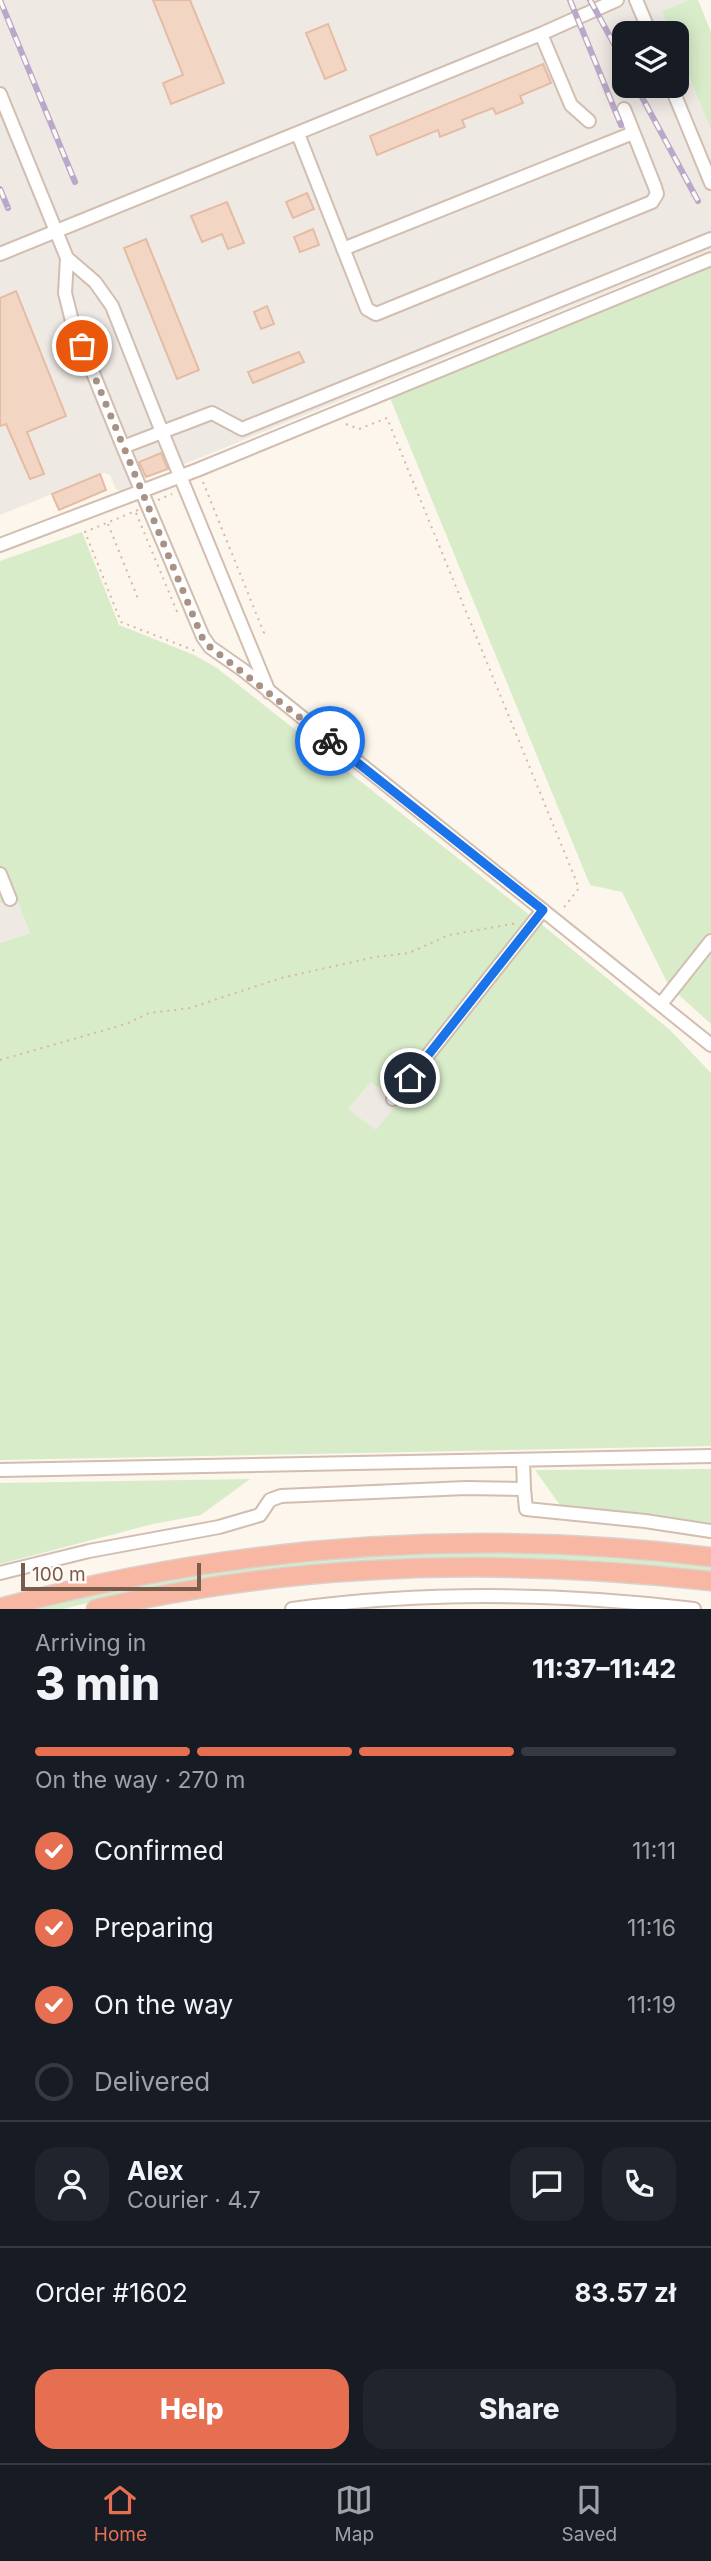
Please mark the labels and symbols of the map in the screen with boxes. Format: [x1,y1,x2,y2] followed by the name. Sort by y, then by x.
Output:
[52,316,112,376] pin
[295,706,365,776] courier
[380,1048,440,1108] pin
[21,1560,201,1592] scale bar

